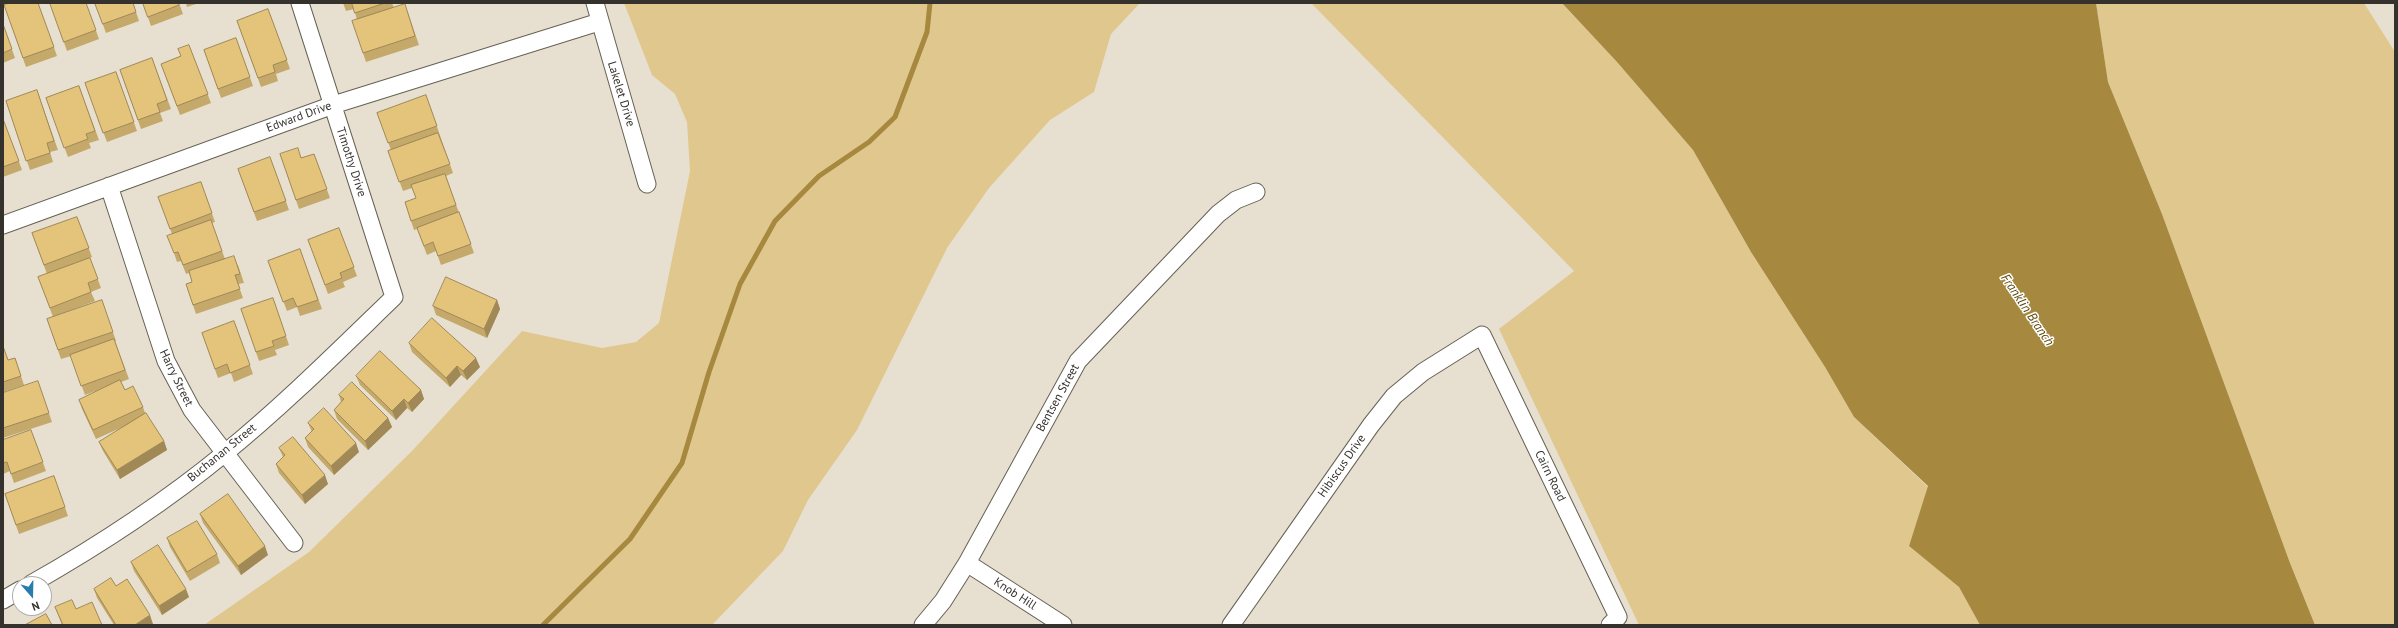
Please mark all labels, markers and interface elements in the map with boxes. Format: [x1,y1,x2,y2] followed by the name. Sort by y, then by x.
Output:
[604,60,638,128] street label: Lakelet Drive
[264,99,334,135] street label: Edward Drive
[333,125,369,199] street label: Timothy Drive
[1997,271,2057,349] water label: Franklin Branch
[156,347,196,409] street label: Harry Street
[1033,362,1083,434] street label: Bentsen Street
[185,421,259,485] street label: Buchanan Street
[1315,432,1369,500] street label: Hibiscus Drive
[1531,448,1569,504] street label: Cairn Road
[991,575,1039,613] street label: Knob Hill
[12,576,52,616] north arrow
[30,599,42,614] text: N

